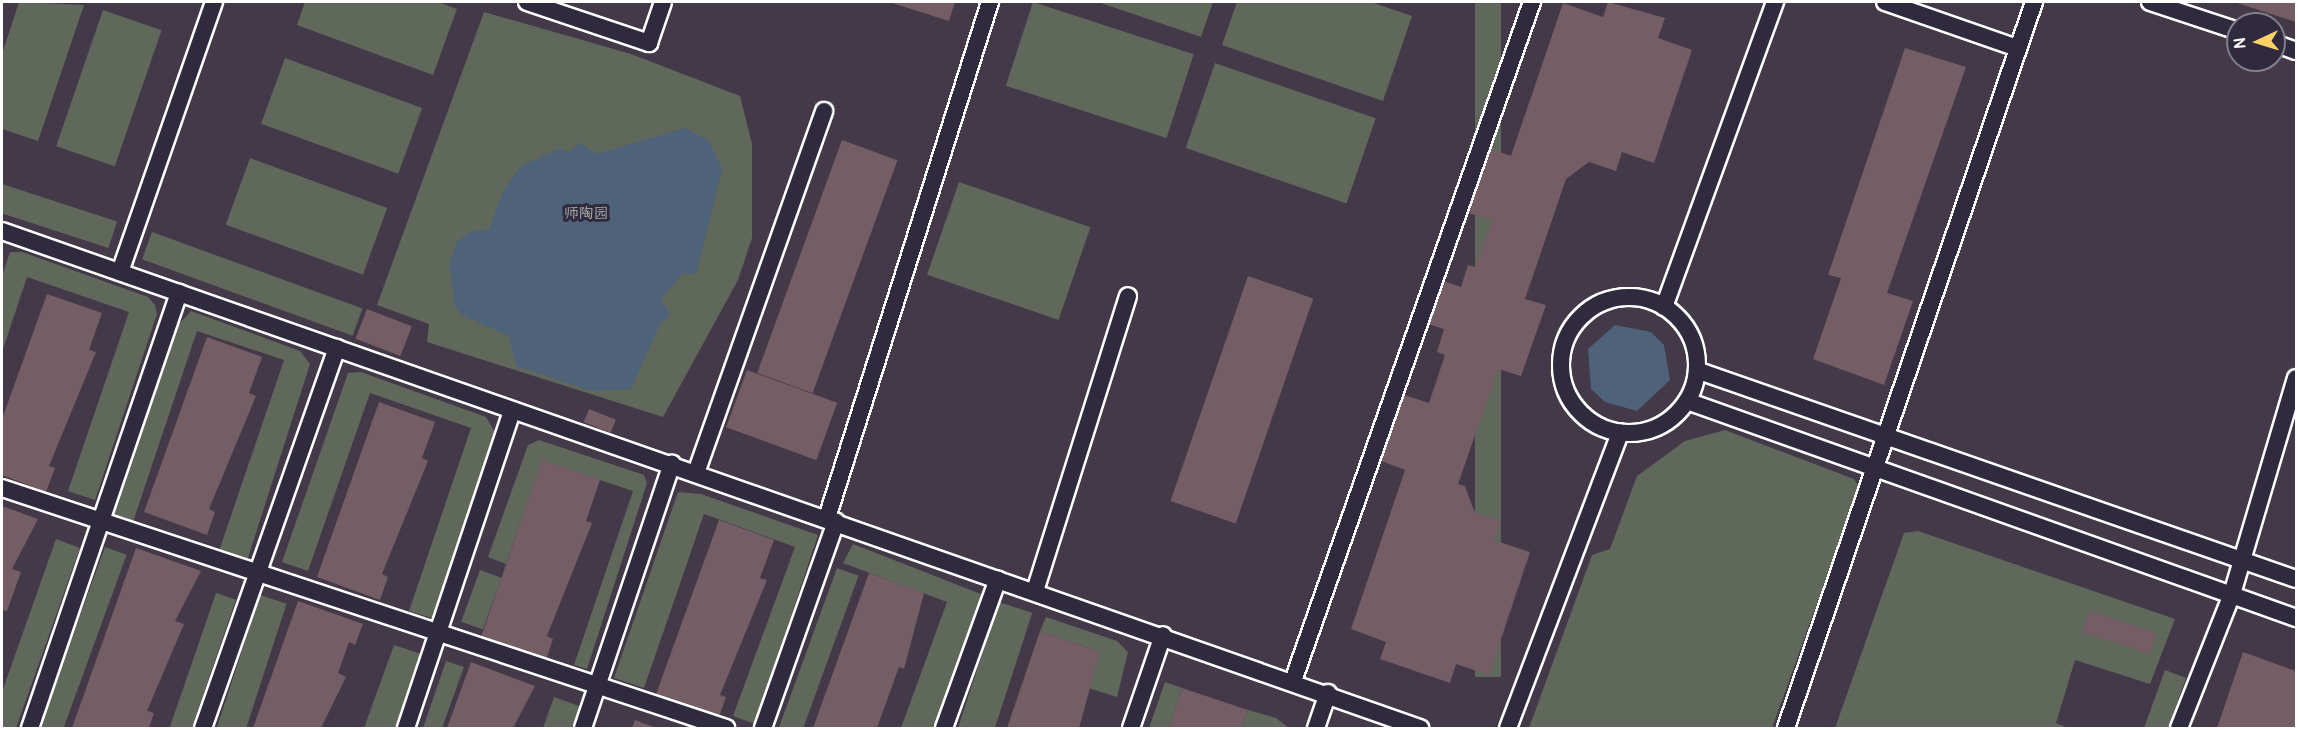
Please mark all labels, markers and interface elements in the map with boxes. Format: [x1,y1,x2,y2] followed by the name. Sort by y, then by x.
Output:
[2226,12,2286,72] north arrow
[2230,37,2250,49] text: N
[564,205,608,223] park label: 师陶园

